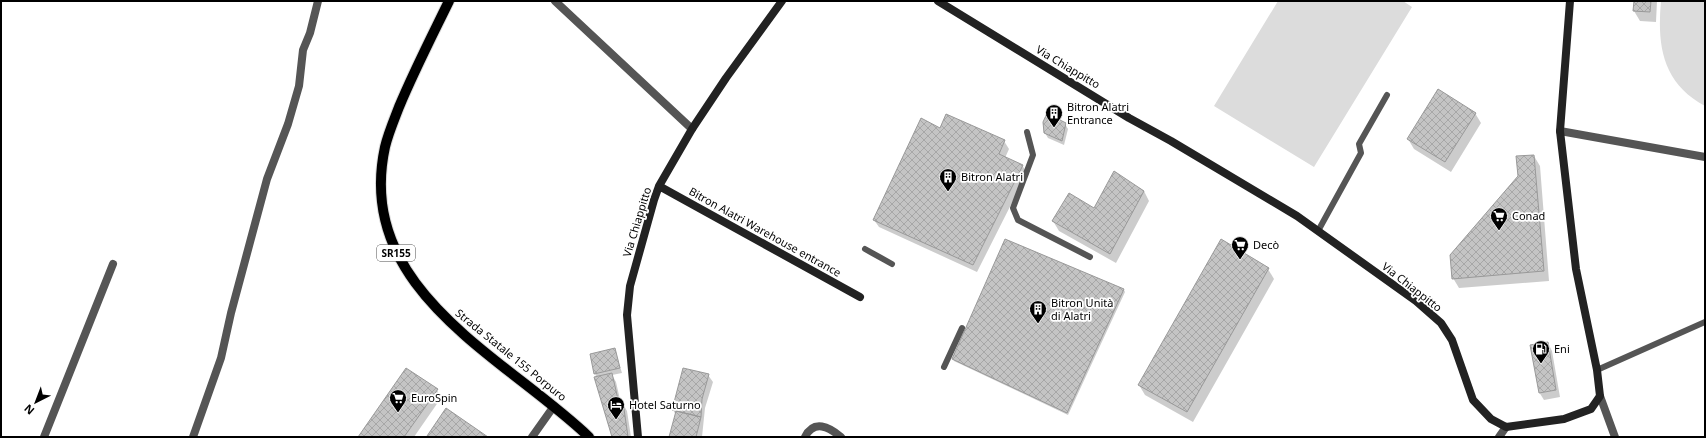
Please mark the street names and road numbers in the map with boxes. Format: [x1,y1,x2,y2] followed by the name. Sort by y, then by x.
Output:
[1033,42,1103,92] street label: Via Chiappitto
[686,183,844,280] street label: Bitron Alatri Warehouse entrance
[619,185,654,259] street label: Via Chiappitto
[377,245,415,261] road number: SR155
[1379,258,1446,315] street label: Via Chiappitto
[453,305,570,404] street label: Strada Statale 155 Porpuro

